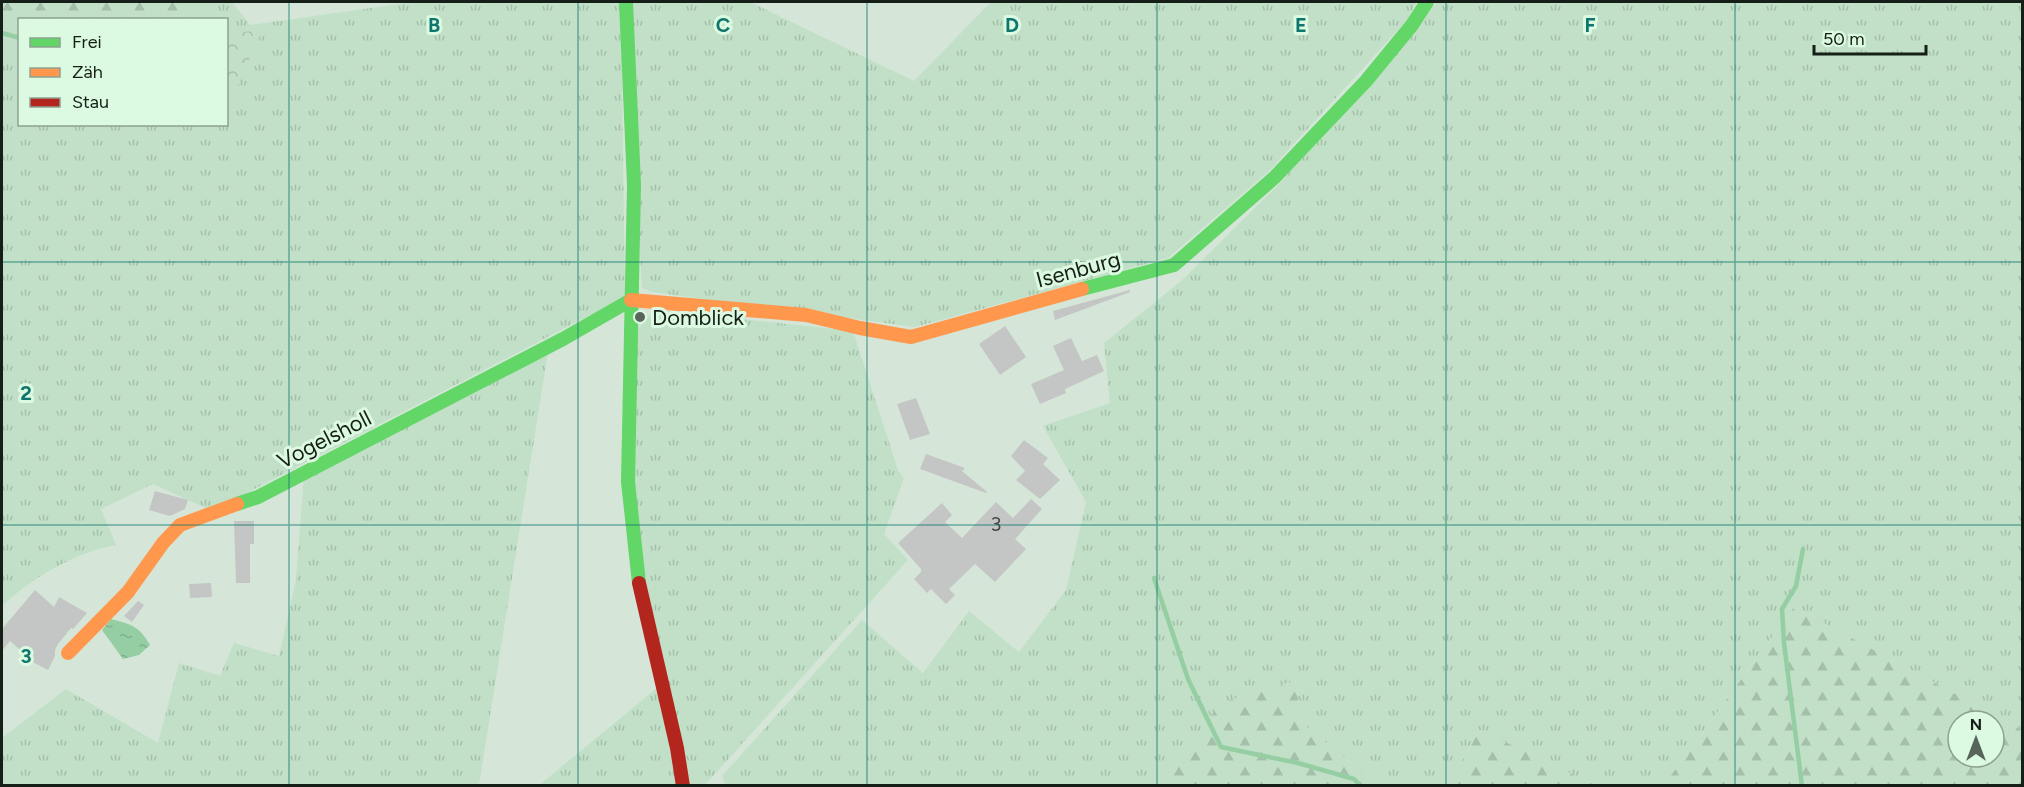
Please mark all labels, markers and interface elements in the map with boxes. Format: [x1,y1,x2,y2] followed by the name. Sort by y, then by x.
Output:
[428,13,440,37] text: B
[716,13,730,37] text: C
[1005,13,1019,37] text: D
[1295,13,1307,37] text: E
[1584,13,1596,37] text: F
[18,18,228,126] legend
[1814,18,1926,56] scale bar
[1823,28,1865,50] text: 50 m
[72,31,102,53] text: Frei
[72,61,103,83] text: Zäh
[72,91,109,113] text: Stau
[1033,245,1123,294] street label: Isenburg
[652,304,744,331] place label: Domblick
[633,310,647,324] marker: Domblick
[20,381,32,405] text: 2
[273,404,376,475] street label: Vogelsholl
[991,512,1001,536] house number: 3
[20,644,32,668] text: 3
[1946,709,2006,769] north arrow
[1970,715,1982,734] text: N

